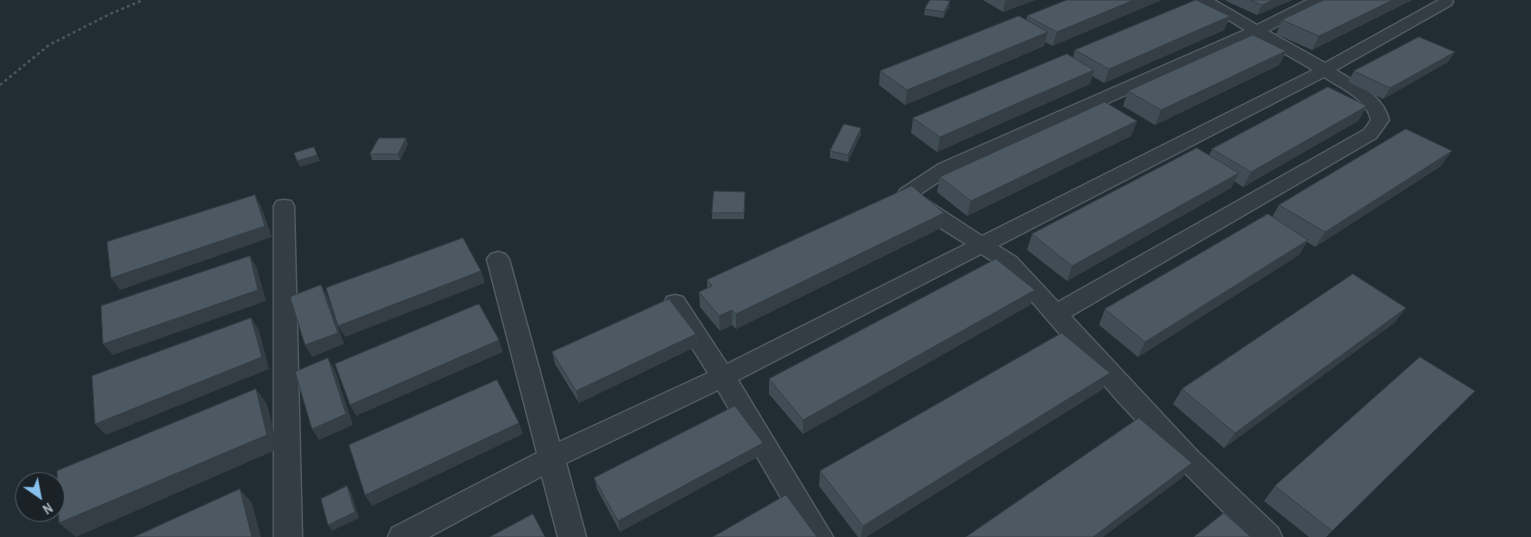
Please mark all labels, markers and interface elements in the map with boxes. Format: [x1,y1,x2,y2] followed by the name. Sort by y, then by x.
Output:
[15,472,65,522] north arrow
[39,499,56,519] text: N

